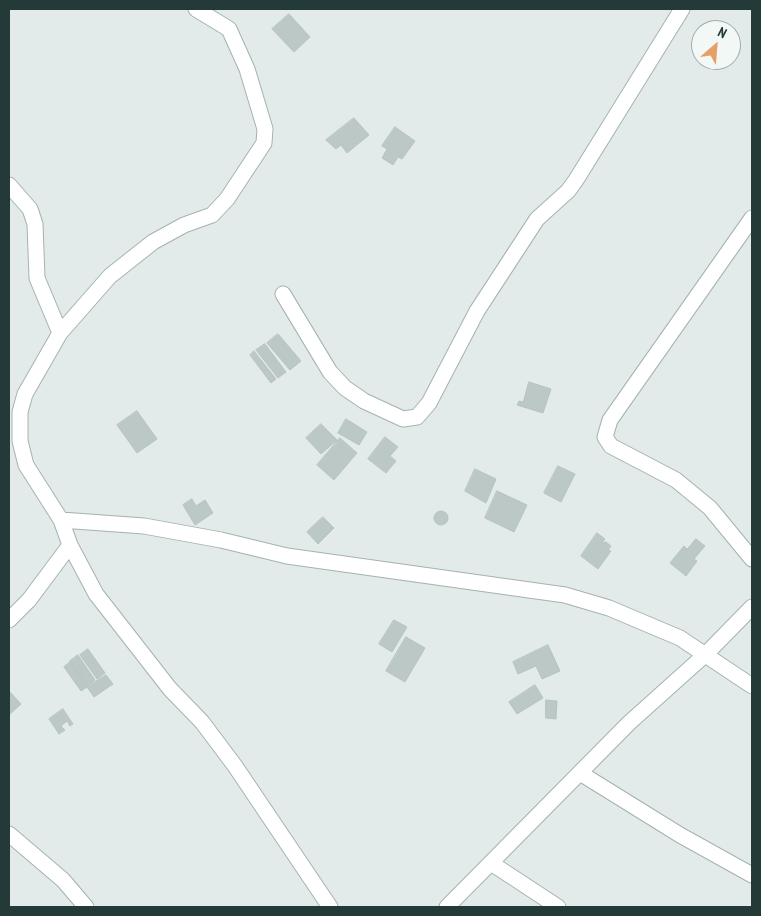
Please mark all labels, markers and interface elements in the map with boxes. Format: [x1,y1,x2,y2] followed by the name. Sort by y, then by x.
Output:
[691,20,741,70] north arrow
[715,23,730,42] text: N

